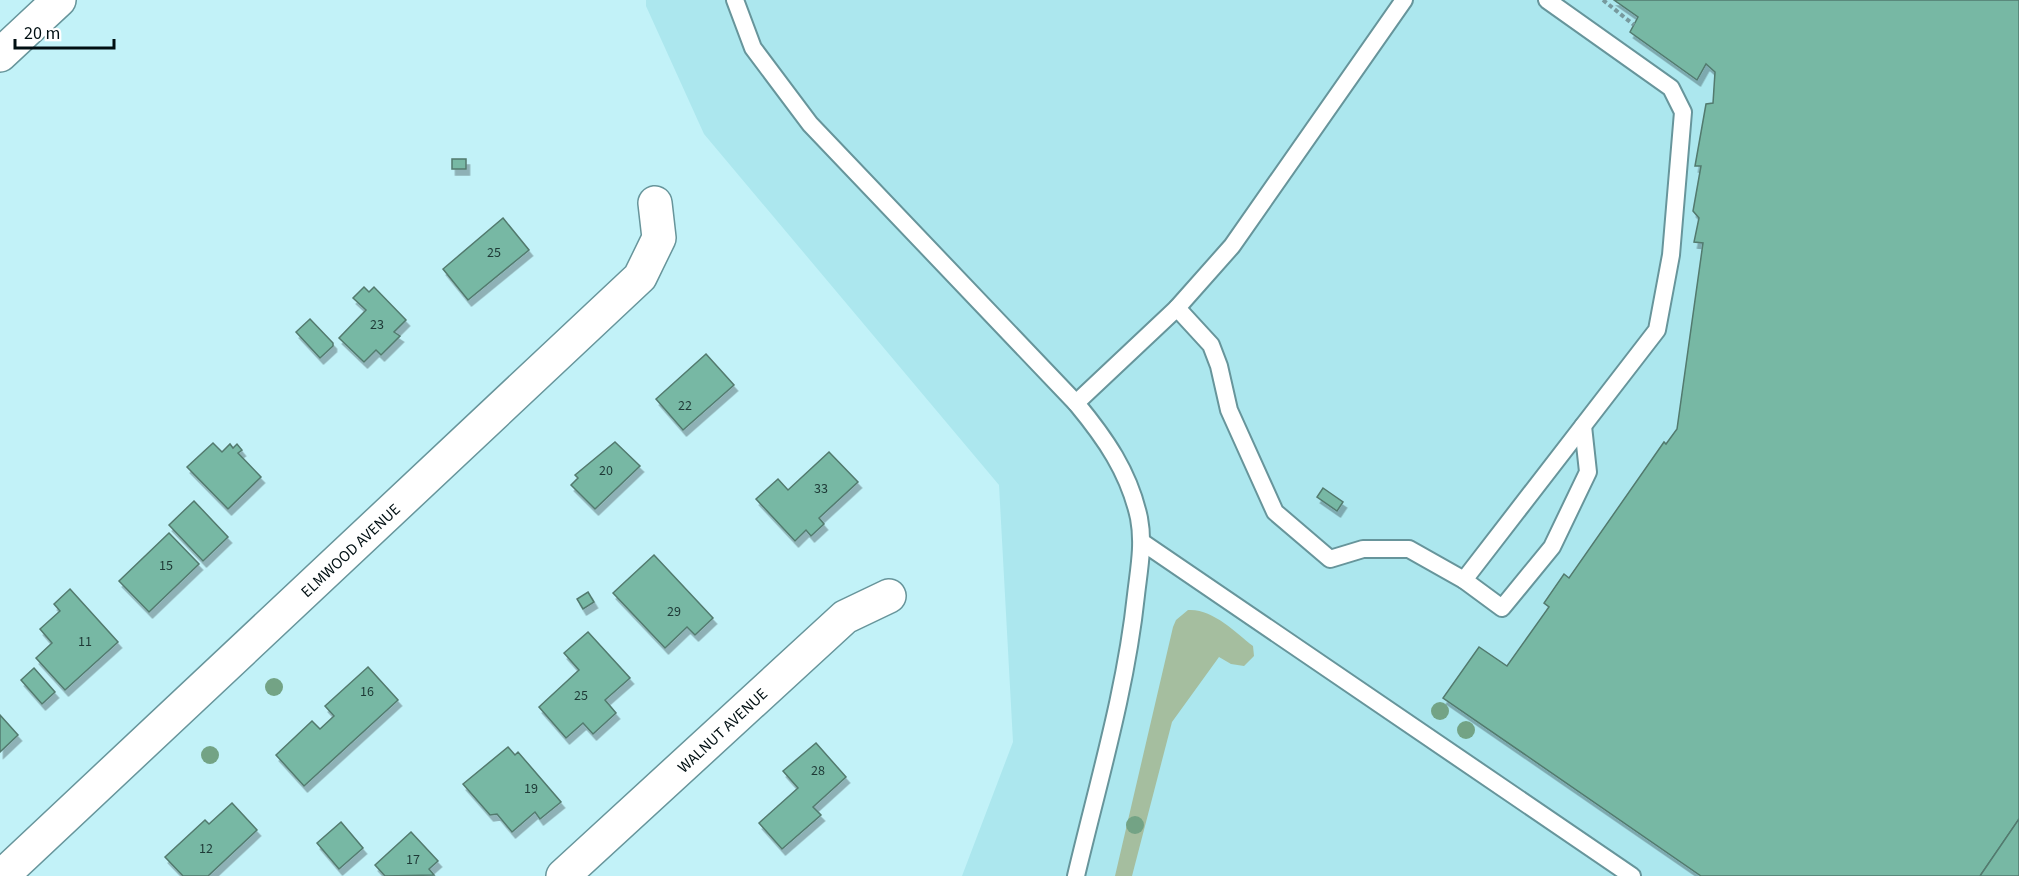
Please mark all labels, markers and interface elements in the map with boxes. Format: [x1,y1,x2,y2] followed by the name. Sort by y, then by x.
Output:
[15,12,114,50] scale bar
[24,21,60,46] text: 20 m
[487,243,501,263] house number: 25
[370,315,384,335] house number: 23
[678,396,692,416] house number: 22
[599,461,613,481] house number: 20
[814,479,828,499] house number: 33
[296,499,405,603] street label: ELMWOOD AVENUE
[159,556,173,576] house number: 15
[667,602,681,622] house number: 29
[78,632,92,652] house number: 11
[360,682,374,702] house number: 16
[673,683,773,778] street label: WALNUT AVENUE
[574,686,588,706] house number: 25
[811,761,825,781] house number: 28
[524,779,538,799] house number: 19
[199,839,213,859] house number: 12
[406,850,420,870] house number: 17

